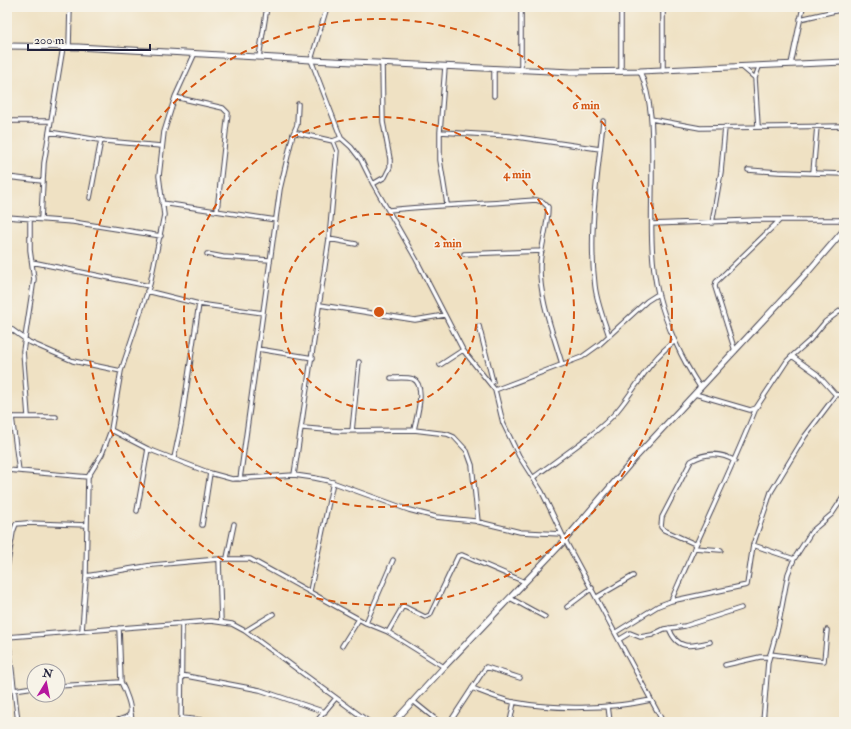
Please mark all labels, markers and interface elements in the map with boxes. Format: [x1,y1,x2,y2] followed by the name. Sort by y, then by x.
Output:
[28,26,150,52] scale bar
[34,33,65,48] text: 200 m
[572,98,600,113] text: 6 min
[502,167,532,182] text: 4 min
[434,236,462,251] text: 2 min
[372,305,386,319] centre of rings
[26,663,66,703] north arrow
[41,666,55,681] text: N

